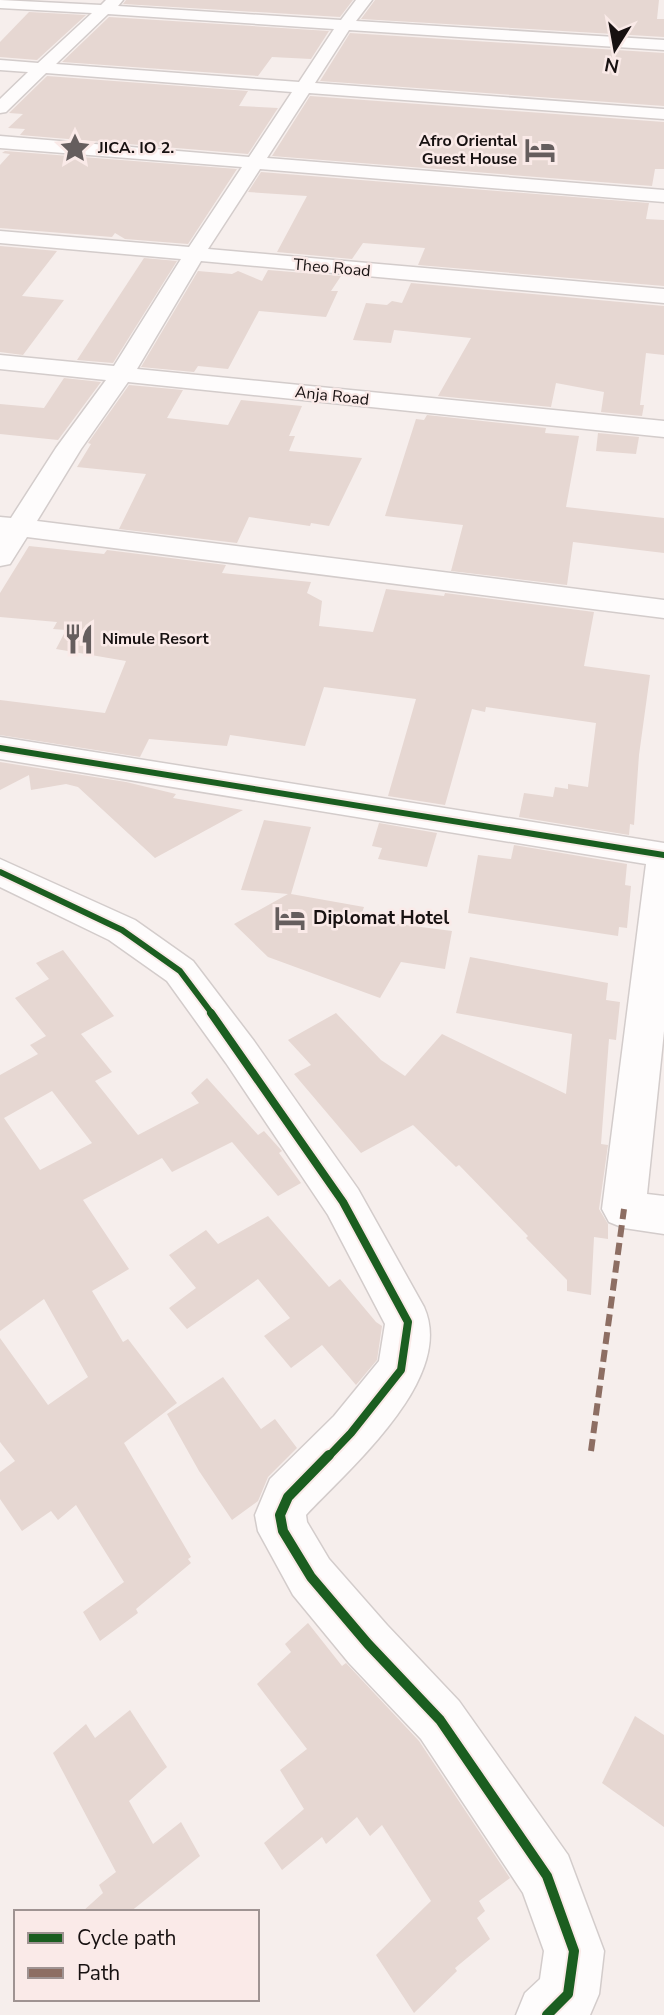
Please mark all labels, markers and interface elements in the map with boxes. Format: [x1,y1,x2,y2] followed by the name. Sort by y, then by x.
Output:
[580,14,650,84] north arrow
[602,51,621,79] text: N
[419,130,517,170] place label: Afro Oriental Guest House
[58,131,92,165] place icon: JICA. IO 2.
[523,133,557,167] hotel icon: Afro Oriental Guest House
[97,137,174,159] place label: JICA. IO 2.
[292,254,372,282] street label: Theo Road
[294,381,370,411] street label: Anja Road
[62,622,96,656] restaurant icon: Nimule Resort
[102,628,210,650] place label: Nimule Resort
[273,901,307,935] hotel icon: Diplomat Hotel
[313,905,449,931] place label: Diplomat Hotel
[14,1910,259,2001] legend
[77,1924,176,1952] text: Cycle path
[77,1959,120,1987] text: Path

